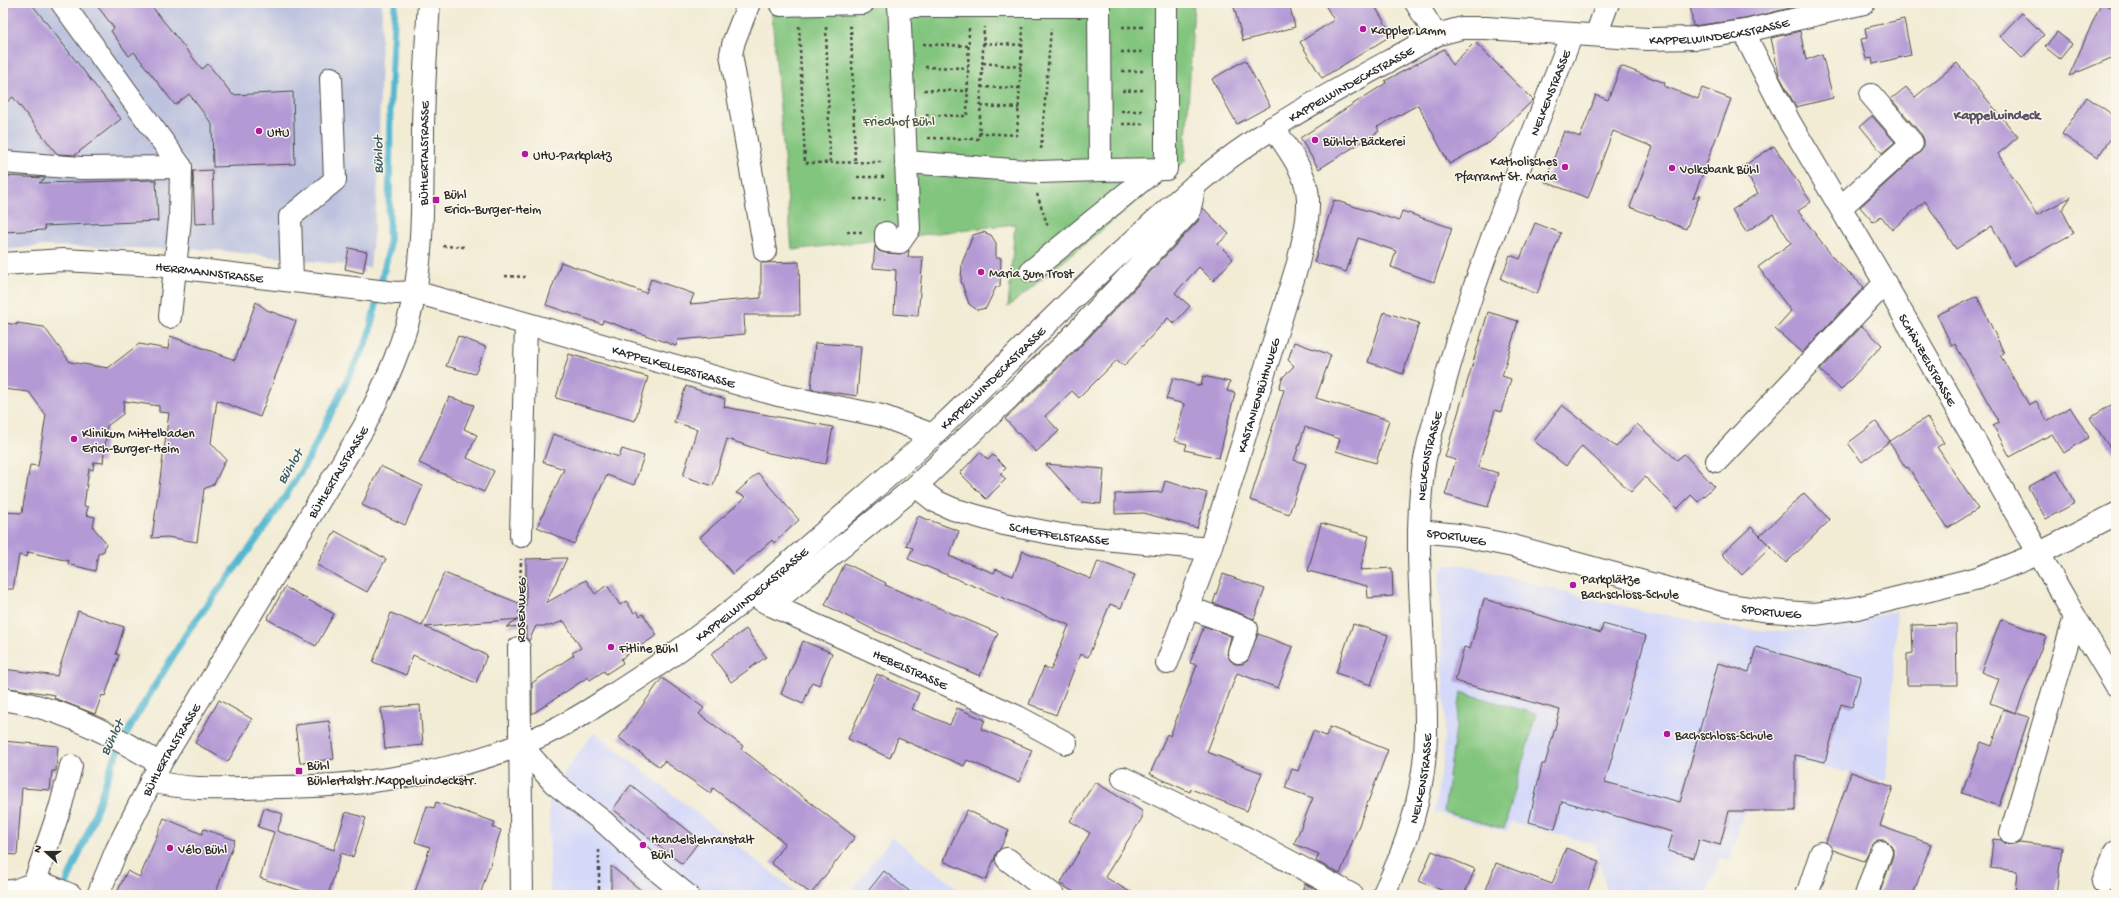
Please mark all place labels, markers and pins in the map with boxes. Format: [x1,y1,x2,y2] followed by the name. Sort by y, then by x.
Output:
[1358,24,1368,34] marker: Kappler Lamm
[1371,24,1446,39] place label: Kappler Lamm
[254,126,264,136] marker: UHU
[267,126,290,141] place label: UHU
[1310,135,1320,145] marker: Bühlot Bäckerei
[1322,135,1406,150] place label: Bühlot Bäckerei
[520,149,530,159] marker: UHU-Parkplatz
[533,149,613,164] place label: UHU-Parkplatz
[1454,155,1558,185] place label: Katholisches Pfarramt St. Maria
[1560,162,1570,172] marker: Katholisches Pfarramt St. Maria
[1667,163,1677,173] marker: Volksbank Bühl
[1679,163,1759,178] place label: Volksbank Bühl
[443,188,541,218] place label: Bühl Erich-Burger-Heim
[431,195,441,205] marker: Bühl Erich-Burger-Heim
[976,267,986,277] marker: Maria zum Trost
[989,267,1075,282] place label: Maria zum Trost
[82,427,195,457] place label: Klinikum Mittelbaden Erich-Burger-Heim
[69,434,79,444] marker: Klinikum Mittelbaden Erich-Burger-Heim
[1580,573,1679,603] place label: Parkplätze Bachschloss-Schule
[1568,580,1578,590] marker: Parkplätze Bachschloss-Schule
[606,642,616,652] marker: Fitline Bühl
[618,642,678,657] place label: Fitline Bühl
[1662,729,1672,739] marker: Bachschloss-Schule
[1674,729,1773,744] place label: Bachschloss-Schule
[306,759,477,789] place label: Bühl Bühlertalstr./Kappelwindeckstr.
[294,766,304,776] marker: Bühl Bühlertalstr./Kappelwindeckstr.
[650,833,756,863] place label: Handelslehranstalt Bühl
[638,840,648,850] marker: Handelslehranstalt Bühl
[165,843,175,853] marker: Vélo Bühl
[177,843,227,858] place label: Vélo Bühl

